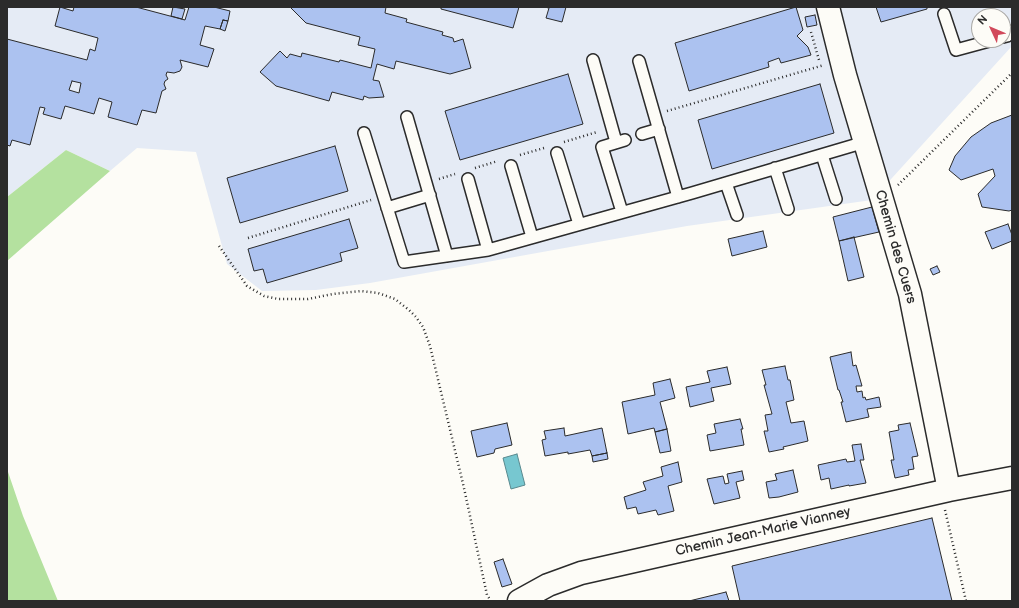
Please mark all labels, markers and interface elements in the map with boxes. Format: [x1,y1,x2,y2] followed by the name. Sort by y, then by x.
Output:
[971,8,1011,48] north arrow
[975,13,990,28] text: N
[871,188,919,306] street label: Chemin des Cuers
[674,504,852,560] street label: Chemin Jean-Marie Vianney

